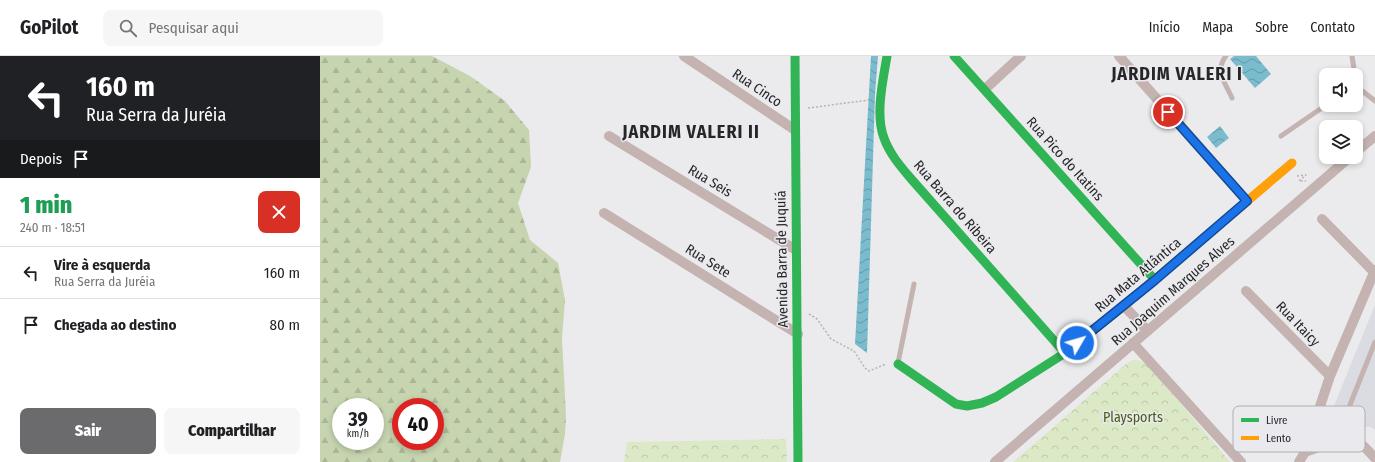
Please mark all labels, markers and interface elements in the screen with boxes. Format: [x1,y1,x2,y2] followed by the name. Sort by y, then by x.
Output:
[103,10,383,46] search box
[20,16,79,39] text: GoPilot
[117,17,139,39] icon: search
[149,19,239,37] text: Pesquisar aqui
[1149,19,1180,36] text: Início
[1202,19,1233,36] text: Mapa
[1255,19,1288,36] text: Sobre
[1310,19,1355,36] text: Contato
[1110,63,1243,85] district label: JARDIM VALERI I
[729,65,785,111] street label: Rua Cinco
[1319,68,1363,164] map controls
[1319,68,1363,112] button: sound
[86,70,155,103] text: 160 m
[20,72,72,124] icon: left
[1151,95,1185,129] pin
[1157,101,1179,123] icon: arrive
[86,104,226,126] text: Rua Serra da Juréia
[1023,114,1107,204] street label: Rua Pico do Itatins
[1319,120,1363,164] button: layers
[621,121,760,143] district label: JARDIM VALERI II
[70,148,92,170] icon: arrive
[20,150,62,168] text: Depois
[910,157,1000,257] street label: Rua Barra do Ribeira
[685,161,735,201] street label: Rua Seis
[772,190,792,328] street label: Avenida Barra de Juquiá
[20,191,72,219] text: 1 min
[258,191,300,233] button: close
[20,220,85,235] text: 240 m · 18:51
[1108,233,1238,349] street label: Rua Joaquim Marques Alves
[1092,234,1185,316] street label: Rua Mata Atlântica
[682,240,734,282] street label: Rua Sete
[54,256,151,274] text: Vire à esquerda
[20,262,42,284] icon: left
[264,264,300,282] text: 160 m
[54,274,155,289] text: Rua Serra da Juréia
[1272,298,1324,351] street label: Rua Itaicy
[20,314,42,336] icon: arrive
[54,316,176,334] text: Chegada ao destino
[270,316,300,334] text: 80 m
[1056,322,1098,364] position arrow
[392,398,444,450] speed limit sign: 40
[1233,406,1365,452] legend
[348,407,368,431] text: 39
[20,408,156,454] button: Sair
[164,408,300,454] button: Compartilhar
[1103,409,1163,426] park label: Playsports
[1266,414,1288,427] text: Livre
[347,428,369,440] text: km/h
[1266,432,1291,445] text: Lento

